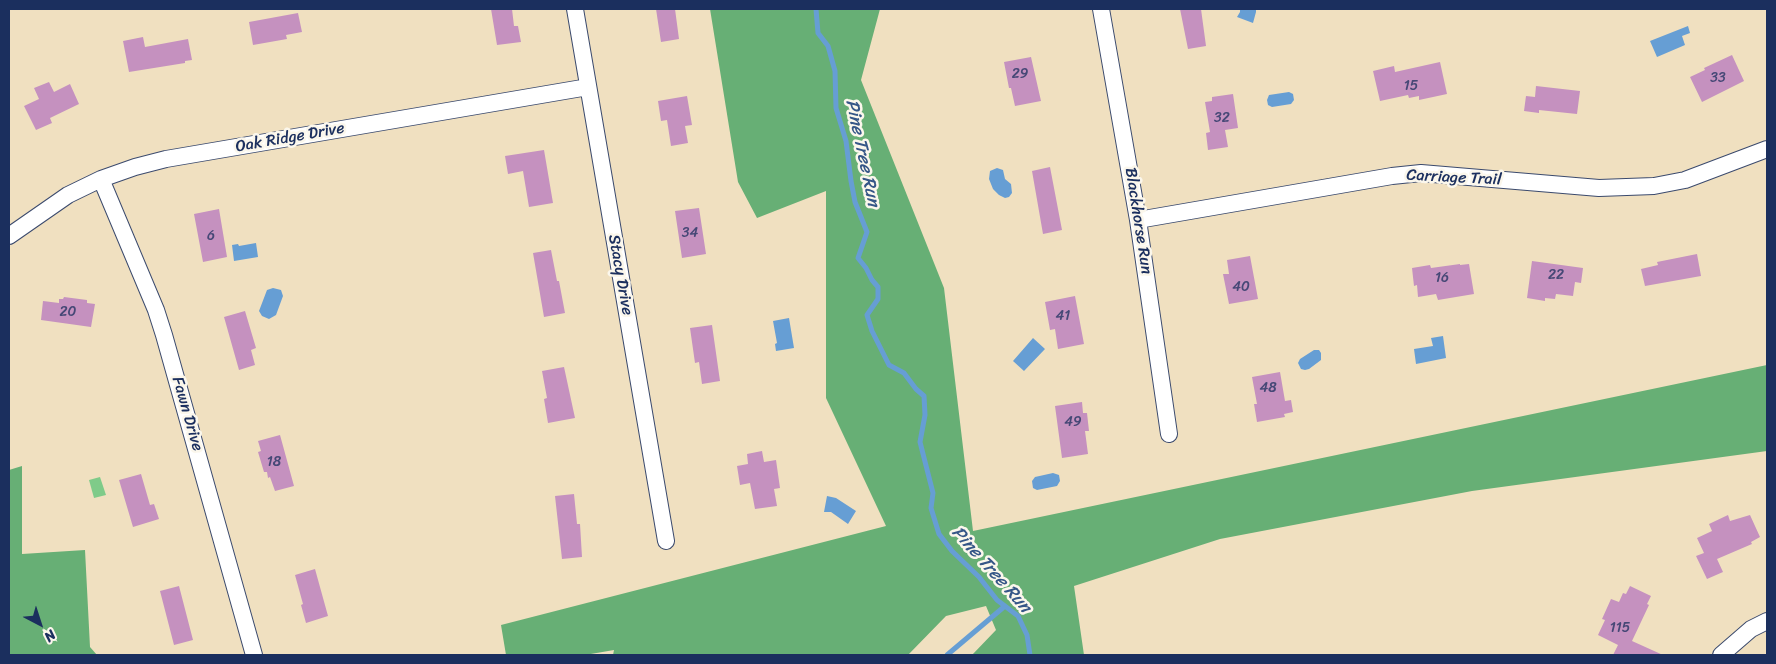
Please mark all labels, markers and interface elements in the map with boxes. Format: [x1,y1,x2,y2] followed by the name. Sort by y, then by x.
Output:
[1012,66,1028,82] house number: 29
[1710,70,1726,86] house number: 33
[1404,78,1418,94] house number: 15
[840,98,884,208] water label: Pine Tree Run
[1214,110,1230,126] house number: 32
[234,119,346,157] street label: Oak Ridge Drive
[1120,166,1156,276] street label: Blackhorse Run
[1406,166,1502,190] street label: Carriage Trail
[682,225,698,241] house number: 34
[207,228,215,244] house number: 6
[603,233,637,317] street label: Stacy Drive
[1548,267,1564,283] house number: 22
[1435,270,1449,286] house number: 16
[1232,279,1250,295] house number: 40
[60,304,76,320] house number: 20
[1056,308,1070,324] house number: 41
[167,374,207,454] street label: Fawn Drive
[1259,380,1277,396] house number: 48
[1064,414,1082,430] house number: 49
[267,454,281,470] house number: 18
[947,522,1035,618] water label: Pine Tree Run
[15,599,65,649] north arrow
[1610,620,1630,636] house number: 115
[38,623,62,649] text: N

